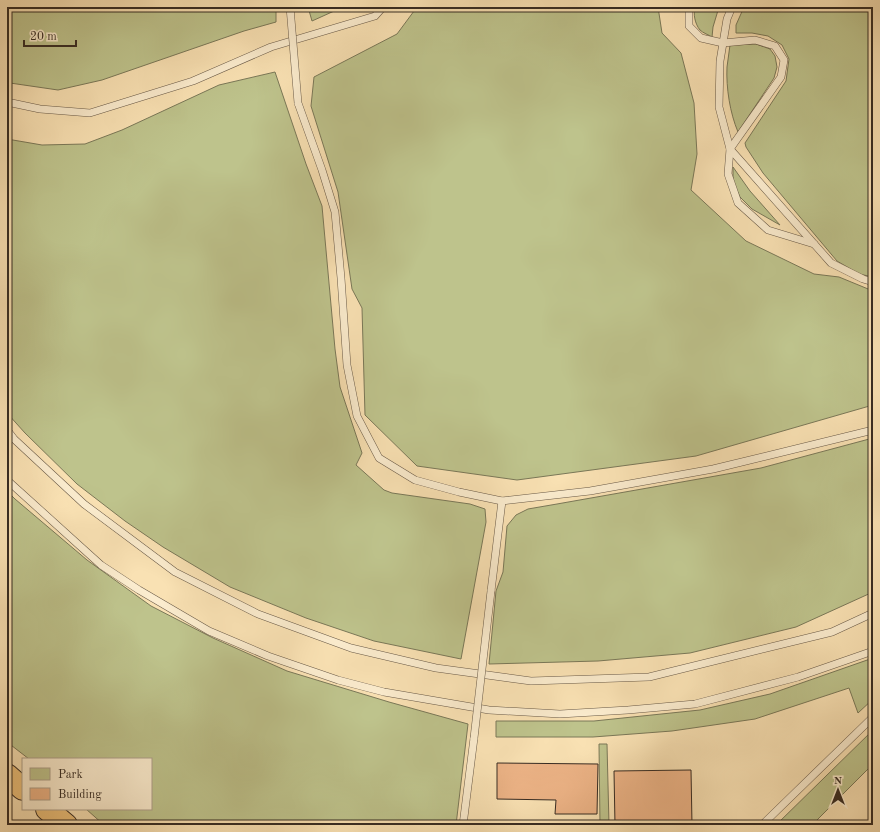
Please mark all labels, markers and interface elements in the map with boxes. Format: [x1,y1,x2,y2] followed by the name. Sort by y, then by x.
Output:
[24,22,76,48] scale bar
[30,31,57,43] text: 20 m
[22,758,152,810] legend
[58,769,83,781] text: Park
[818,770,858,810] north arrow
[834,776,843,787] text: N
[58,789,102,801] text: Building

